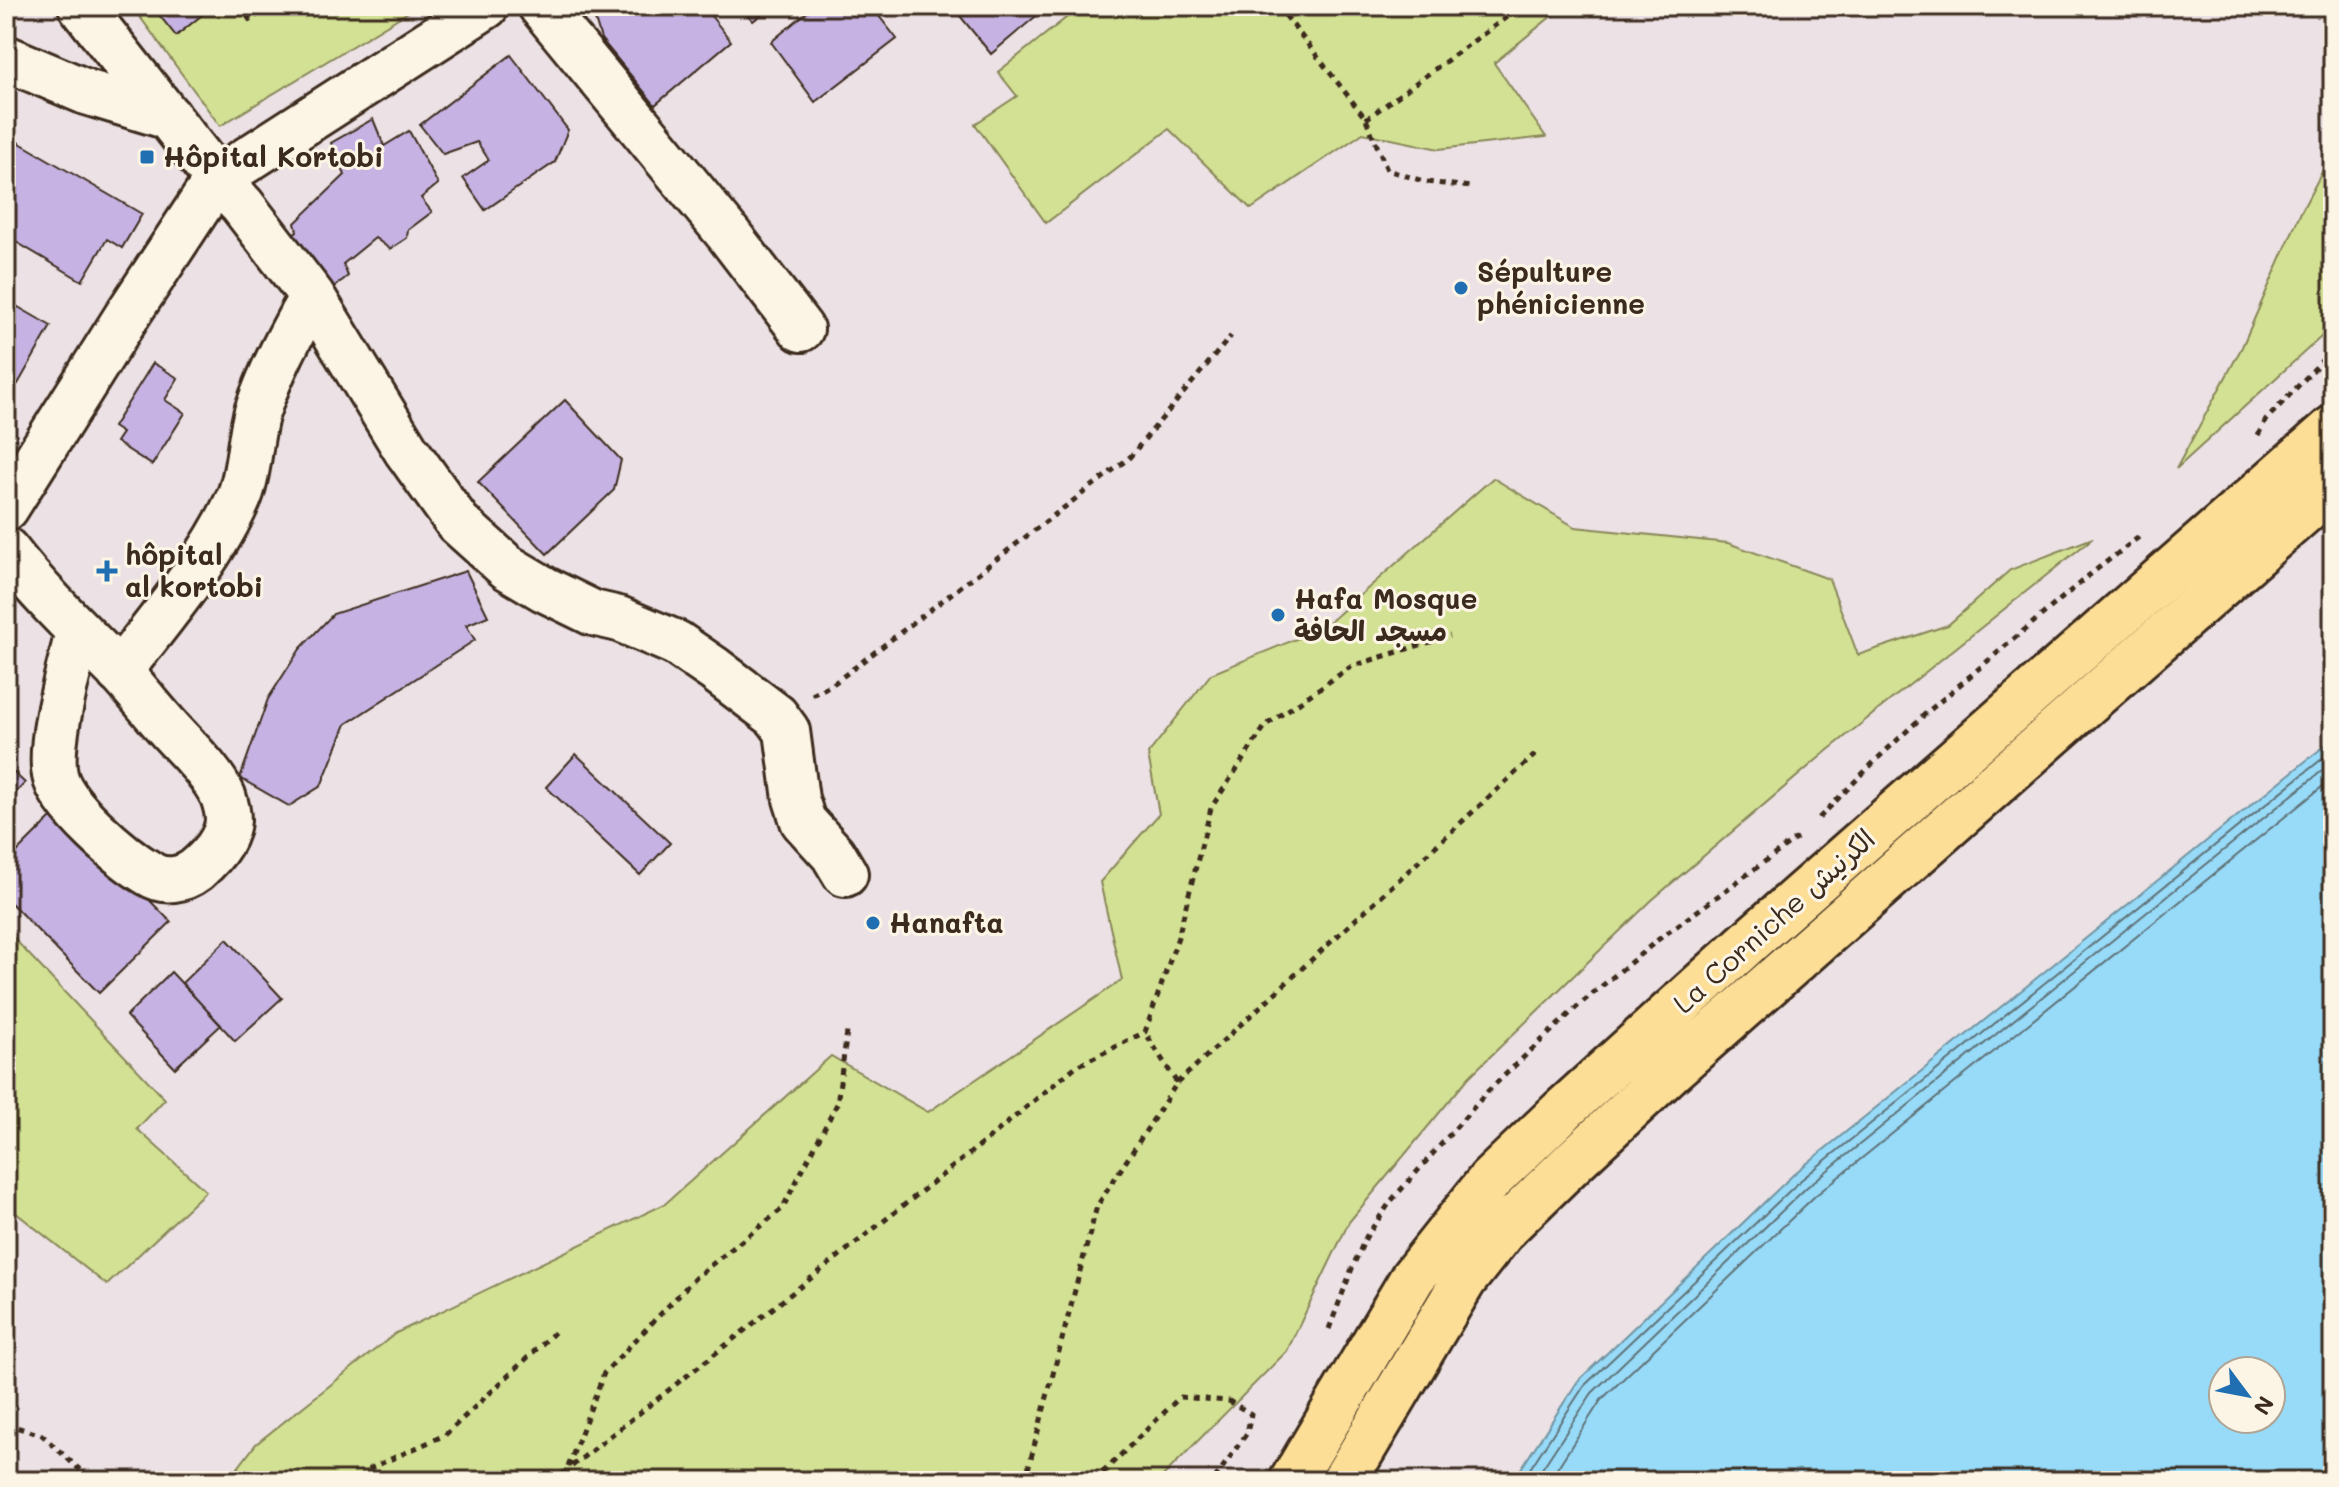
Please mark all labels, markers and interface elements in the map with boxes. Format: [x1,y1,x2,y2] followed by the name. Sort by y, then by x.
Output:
[163,138,384,174] place label: Hôpital Kortobi
[138,148,156,166] marker: Hôpital Kortobi
[1477,253,1645,321] place label: Sépulture phénicienne
[1452,279,1470,297] marker: Sépulture phénicienne
[125,536,263,604] place label: hôpital al kortobi
[96,560,118,582] marker: hôpital al kortobi
[1294,580,1478,648] place label: Hafa Mosque مسجد الحافة
[1269,606,1287,624] marker: Hafa Mosque مسجد الحافة
[1665,820,1882,1021] street label: La Corniche الكرنيش
[889,904,1004,940] place label: Hanafta
[864,914,882,932] marker: Hanafta
[2207,1355,2287,1435] north arrow
[2248,1391,2281,1421] text: N

